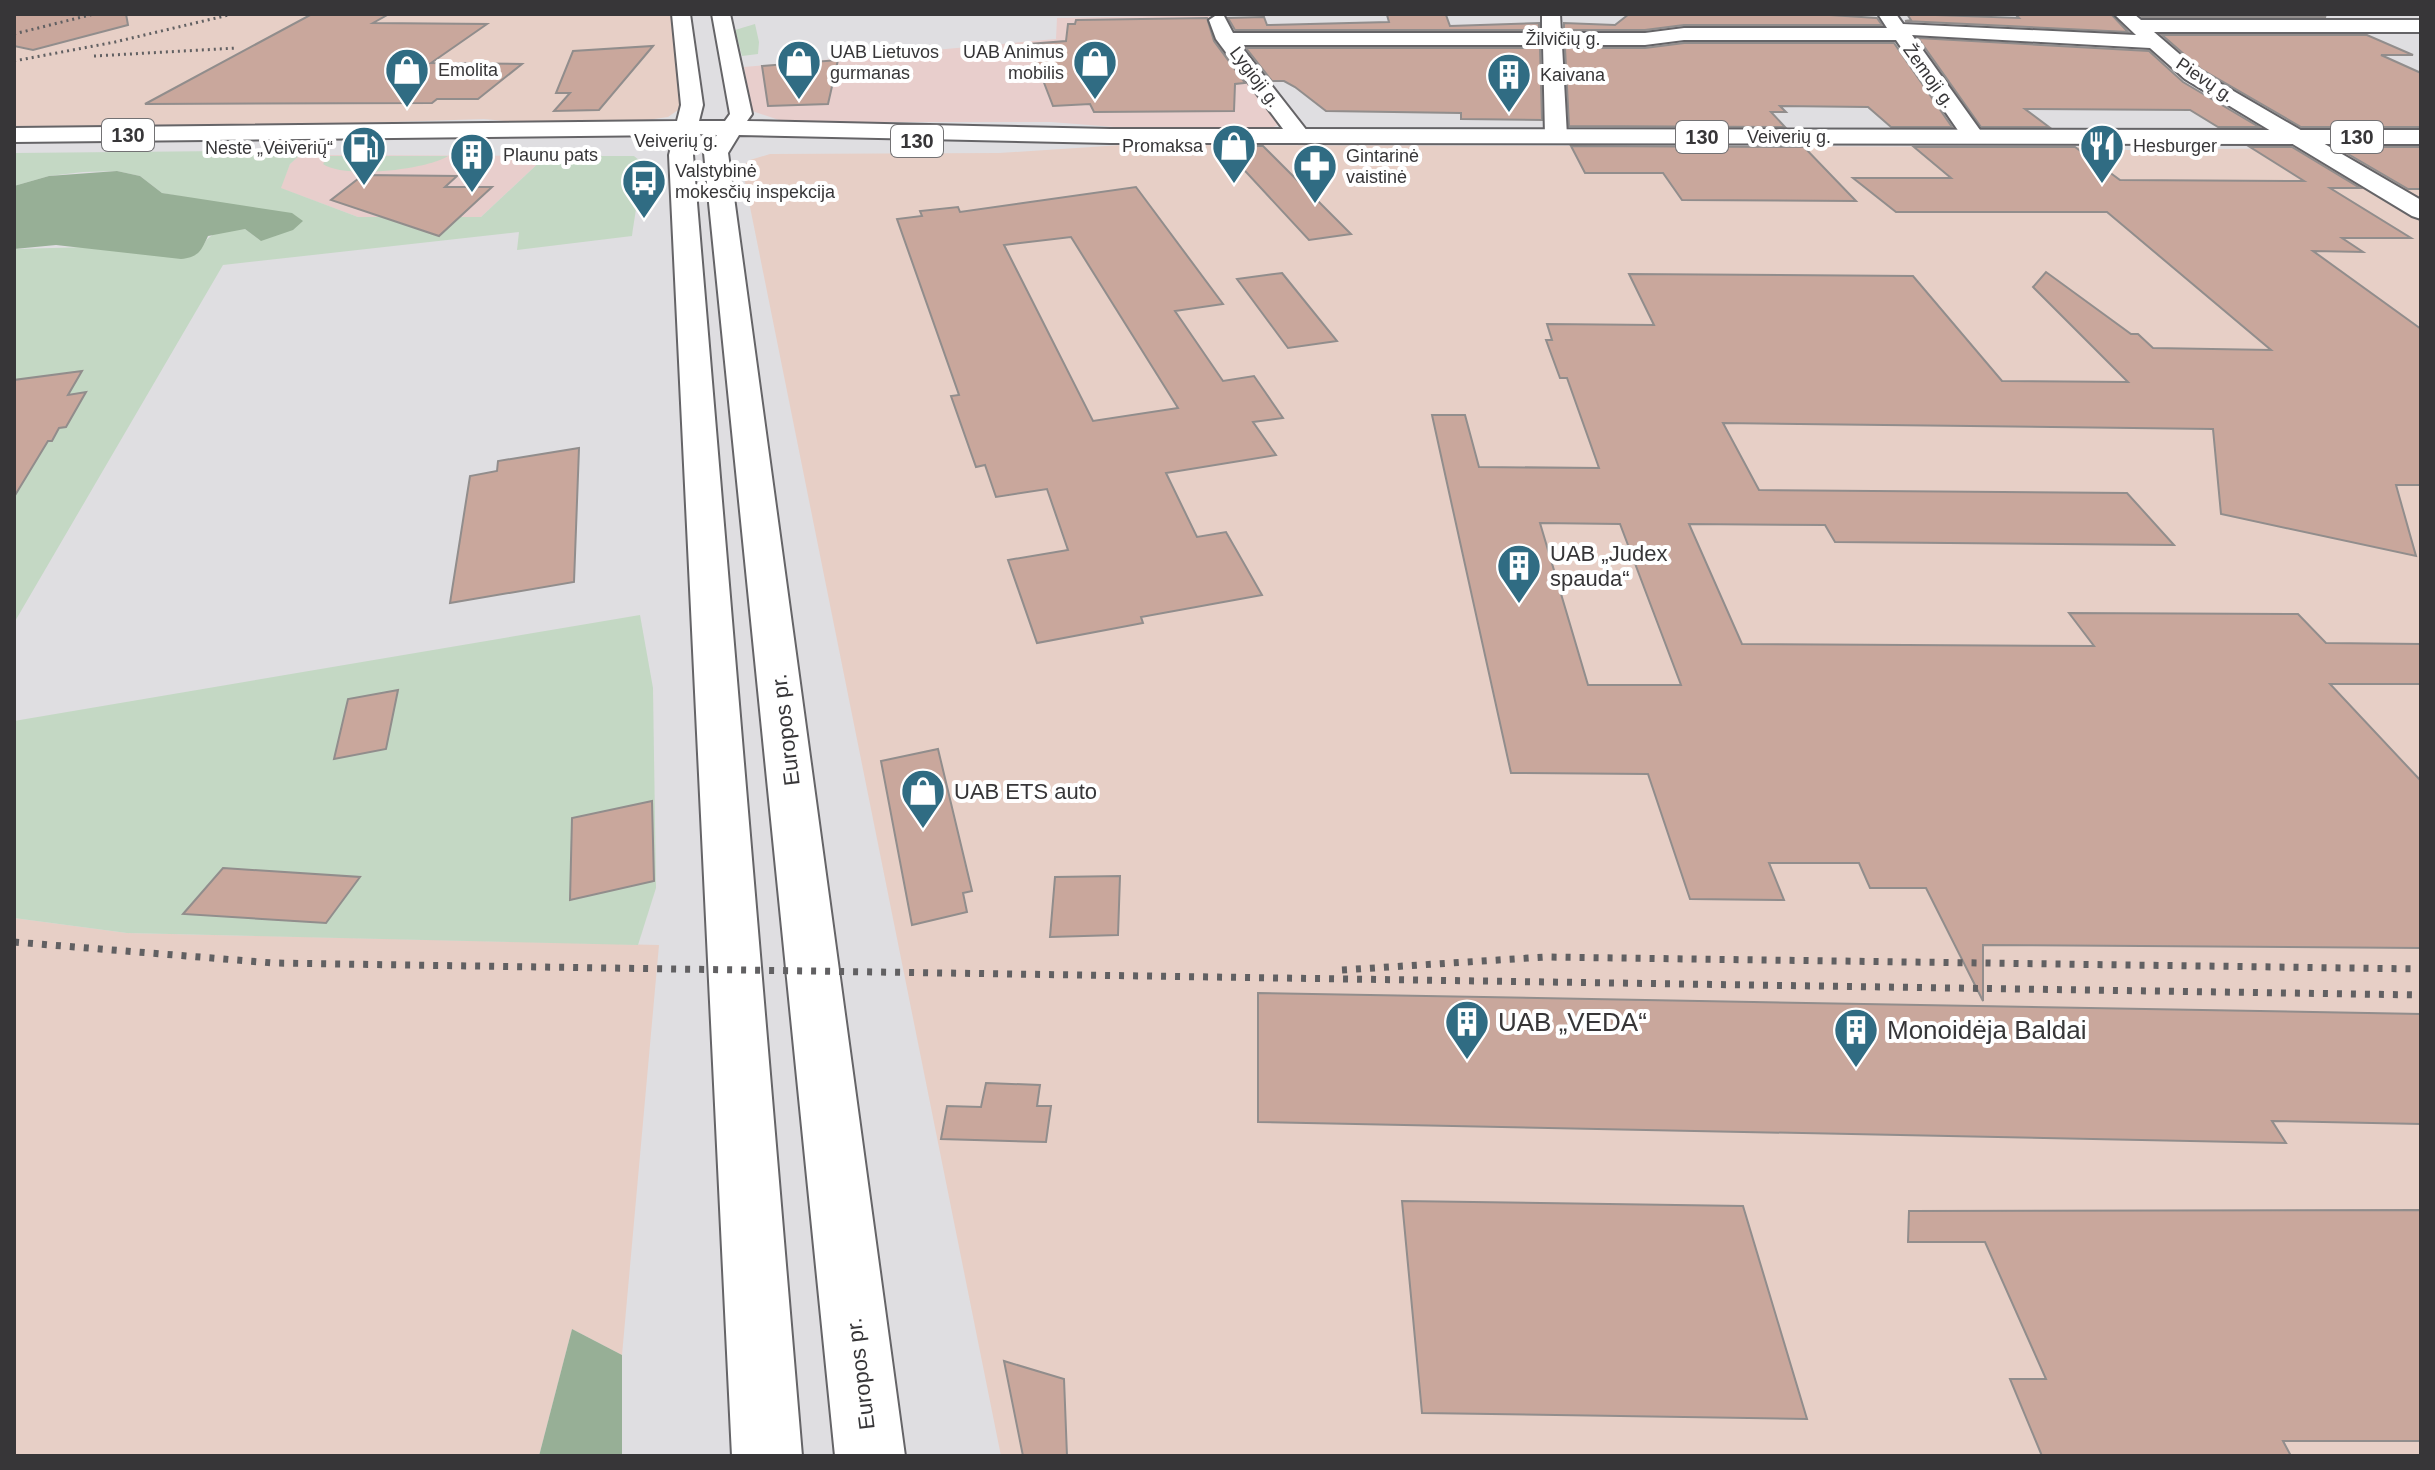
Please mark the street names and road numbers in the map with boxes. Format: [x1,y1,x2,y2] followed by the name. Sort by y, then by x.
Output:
[1525,29,1601,49] street label: Žilvičių g.
[1899,40,1959,112] street label: Žemoji g.
[1226,43,1284,111] street label: Lygioji g.
[2172,54,2238,106] street label: Pievų g.
[102,119,154,151] road number: 130
[1676,121,1728,153] road number: 130
[2331,121,2383,153] road number: 130
[891,125,943,157] road number: 130
[1747,127,1831,147] street label: Veiverių g.
[634,131,718,151] street label: Veiverių g.
[766,673,805,787] street label: Europos pr.
[841,1317,880,1431] street label: Europos pr.

